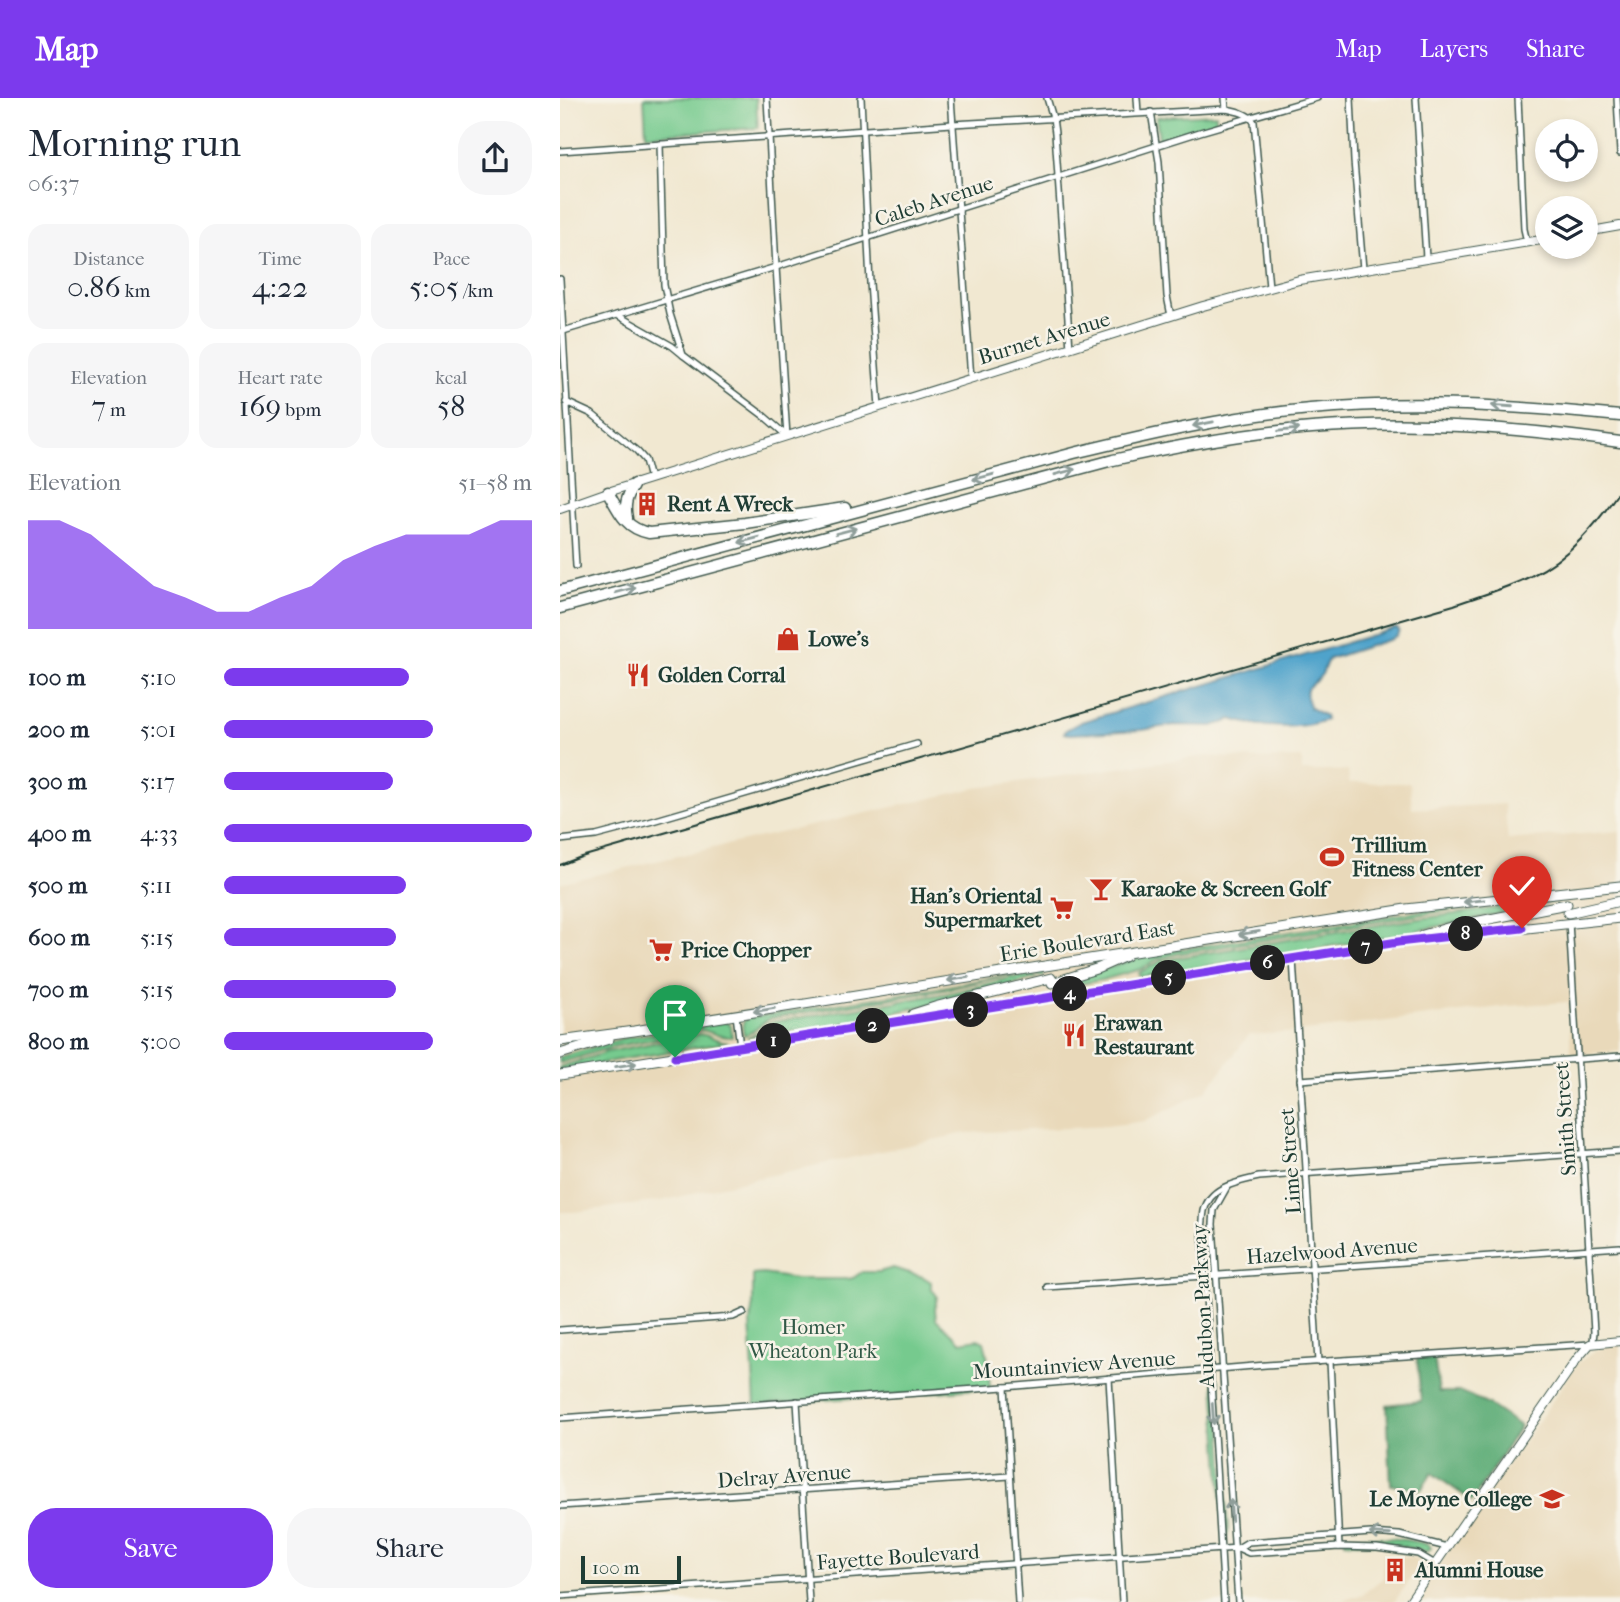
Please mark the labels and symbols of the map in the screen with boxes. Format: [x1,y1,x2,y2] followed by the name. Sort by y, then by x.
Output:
[872,171,996,231] street label: Caleb Avenue
[975,307,1113,369] street label: Burnet Avenue
[1492,399,1514,412] one-way arrow
[1192,418,1215,432] one-way arrow
[1277,423,1299,436] one-way arrow
[1054,465,1076,478] one-way arrow
[972,472,994,485] one-way arrow
[633,490,661,518] building icon: Rent A Wreck
[667,492,794,516] place label: Rent A Wreck
[834,524,856,537] one-way arrow
[738,534,761,547] one-way arrow
[614,583,637,596] one-way arrow
[774,625,802,653] shop icon: Lowe's
[808,627,869,651] place label: Lowe's
[624,661,652,689] restaurant icon: Golden Corral
[658,663,786,687] place label: Golden Corral
[1351,833,1484,881] place label: Trillium Fitness Center
[1318,843,1346,871] sports icon: Trillium Fitness Center
[1492,856,1552,928] pin
[1087,875,1115,903] bar icon: Karaoke & Screen Golf
[1121,877,1332,901] place label: Karaoke & Screen Golf
[910,884,1042,932] place label: Han's Oriental Supermarket
[1048,894,1076,922] supermarket icon: Han's Oriental Supermarket
[1464,895,1486,908] one-way arrow
[998,915,1177,967] street label: Erie Boulevard East
[1448,916,1483,952] pin: 8
[1238,927,1261,940] one-way arrow
[1348,930,1384,964] pin: 7
[647,936,675,964] supermarket icon: Price Chopper
[681,938,812,962] place label: Price Chopper
[1250,946,1286,980] pin: 6
[1152,960,1186,996] pin: 5
[947,973,970,986] one-way arrow
[1052,976,1088,1012] pin: 4
[645,985,705,1057] pin
[954,992,988,1028] pin: 3
[753,1004,776,1017] one-way arrow
[856,1009,890,1044] pin: 2
[1094,1011,1195,1059] place label: Erawan Restaurant
[1060,1021,1088,1049] restaurant icon: Erawan Restaurant
[756,1024,792,1058] pin: 1
[614,1058,637,1071] one-way arrow
[1549,1061,1581,1176] street label: Smith Street
[1274,1107,1306,1215] street label: Lime Street
[1187,1223,1219,1390] street label: Audubon Parkway
[1246,1233,1418,1269] street label: Hazelwood Avenue
[748,1315,878,1363] park label: Homer Wheaton Park
[972,1346,1176,1384] street label: Mountainview Avenue
[1207,1403,1220,1425] one-way arrow
[716,1459,852,1493] street label: Delray Avenue
[1538,1485,1566,1513] school or university icon: Le Moyne College
[1369,1487,1533,1511] place label: Le Moyne College
[1224,1498,1237,1521] one-way arrow
[1369,1528,1392,1541] one-way arrow
[816,1539,981,1575] street label: Fayette Boulevard
[581,1553,681,1585] scale bar
[1381,1556,1409,1584] building icon: Alumni House
[1413,1558,1544,1582] place label: Alumni House

